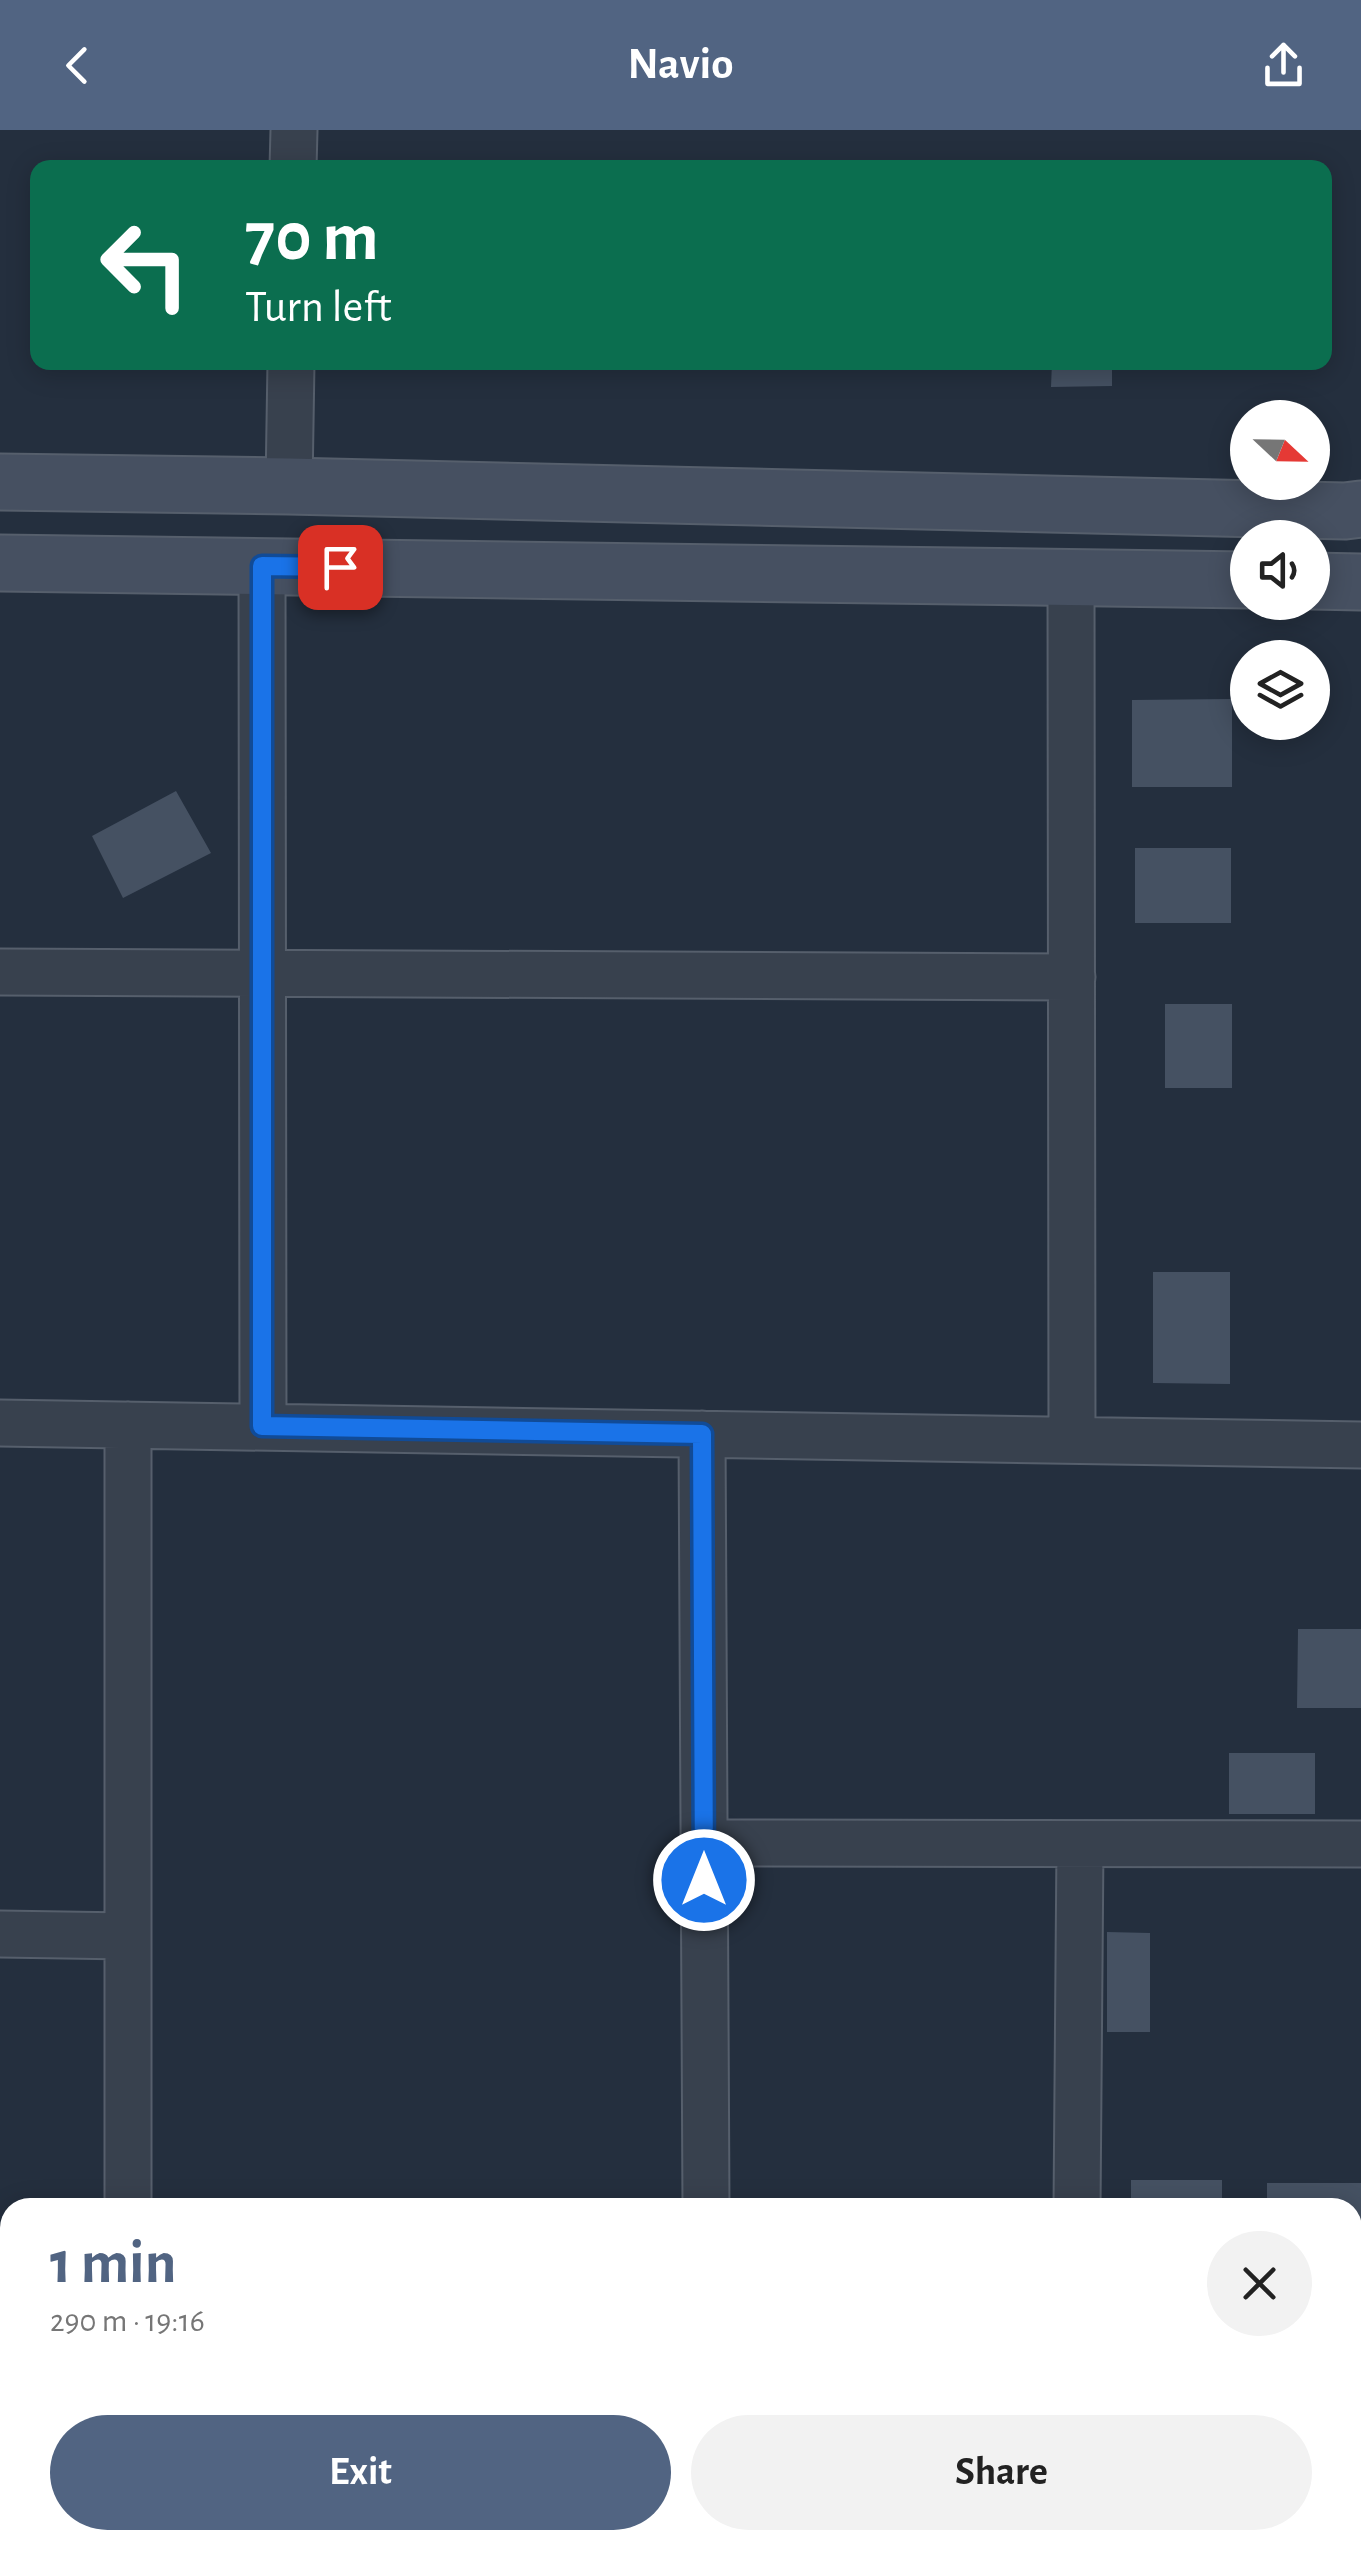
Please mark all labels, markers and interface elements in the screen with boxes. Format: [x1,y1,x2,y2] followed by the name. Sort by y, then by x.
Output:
[50,38,105,93] icon: back
[1256,38,1311,93] icon: share
[628,42,733,87] text: Navio
[80,200,210,330] icon: left
[245,203,379,273] text: 70 m
[245,285,392,330] text: Turn left
[1230,400,1330,500] north arrow
[1230,400,1330,740] map controls
[1230,520,1330,620] button: sound
[298,525,383,610] pin
[313,540,368,595] icon: arrive
[1230,640,1330,740] button: layers
[652,1828,756,1932] position arrow
[1207,2231,1312,2336] button: close
[50,2234,176,2294] text: 1 min
[50,2305,205,2337] text: 290 m · 19:16
[50,2415,671,2530] button: Exit
[691,2415,1312,2530] button: Share

